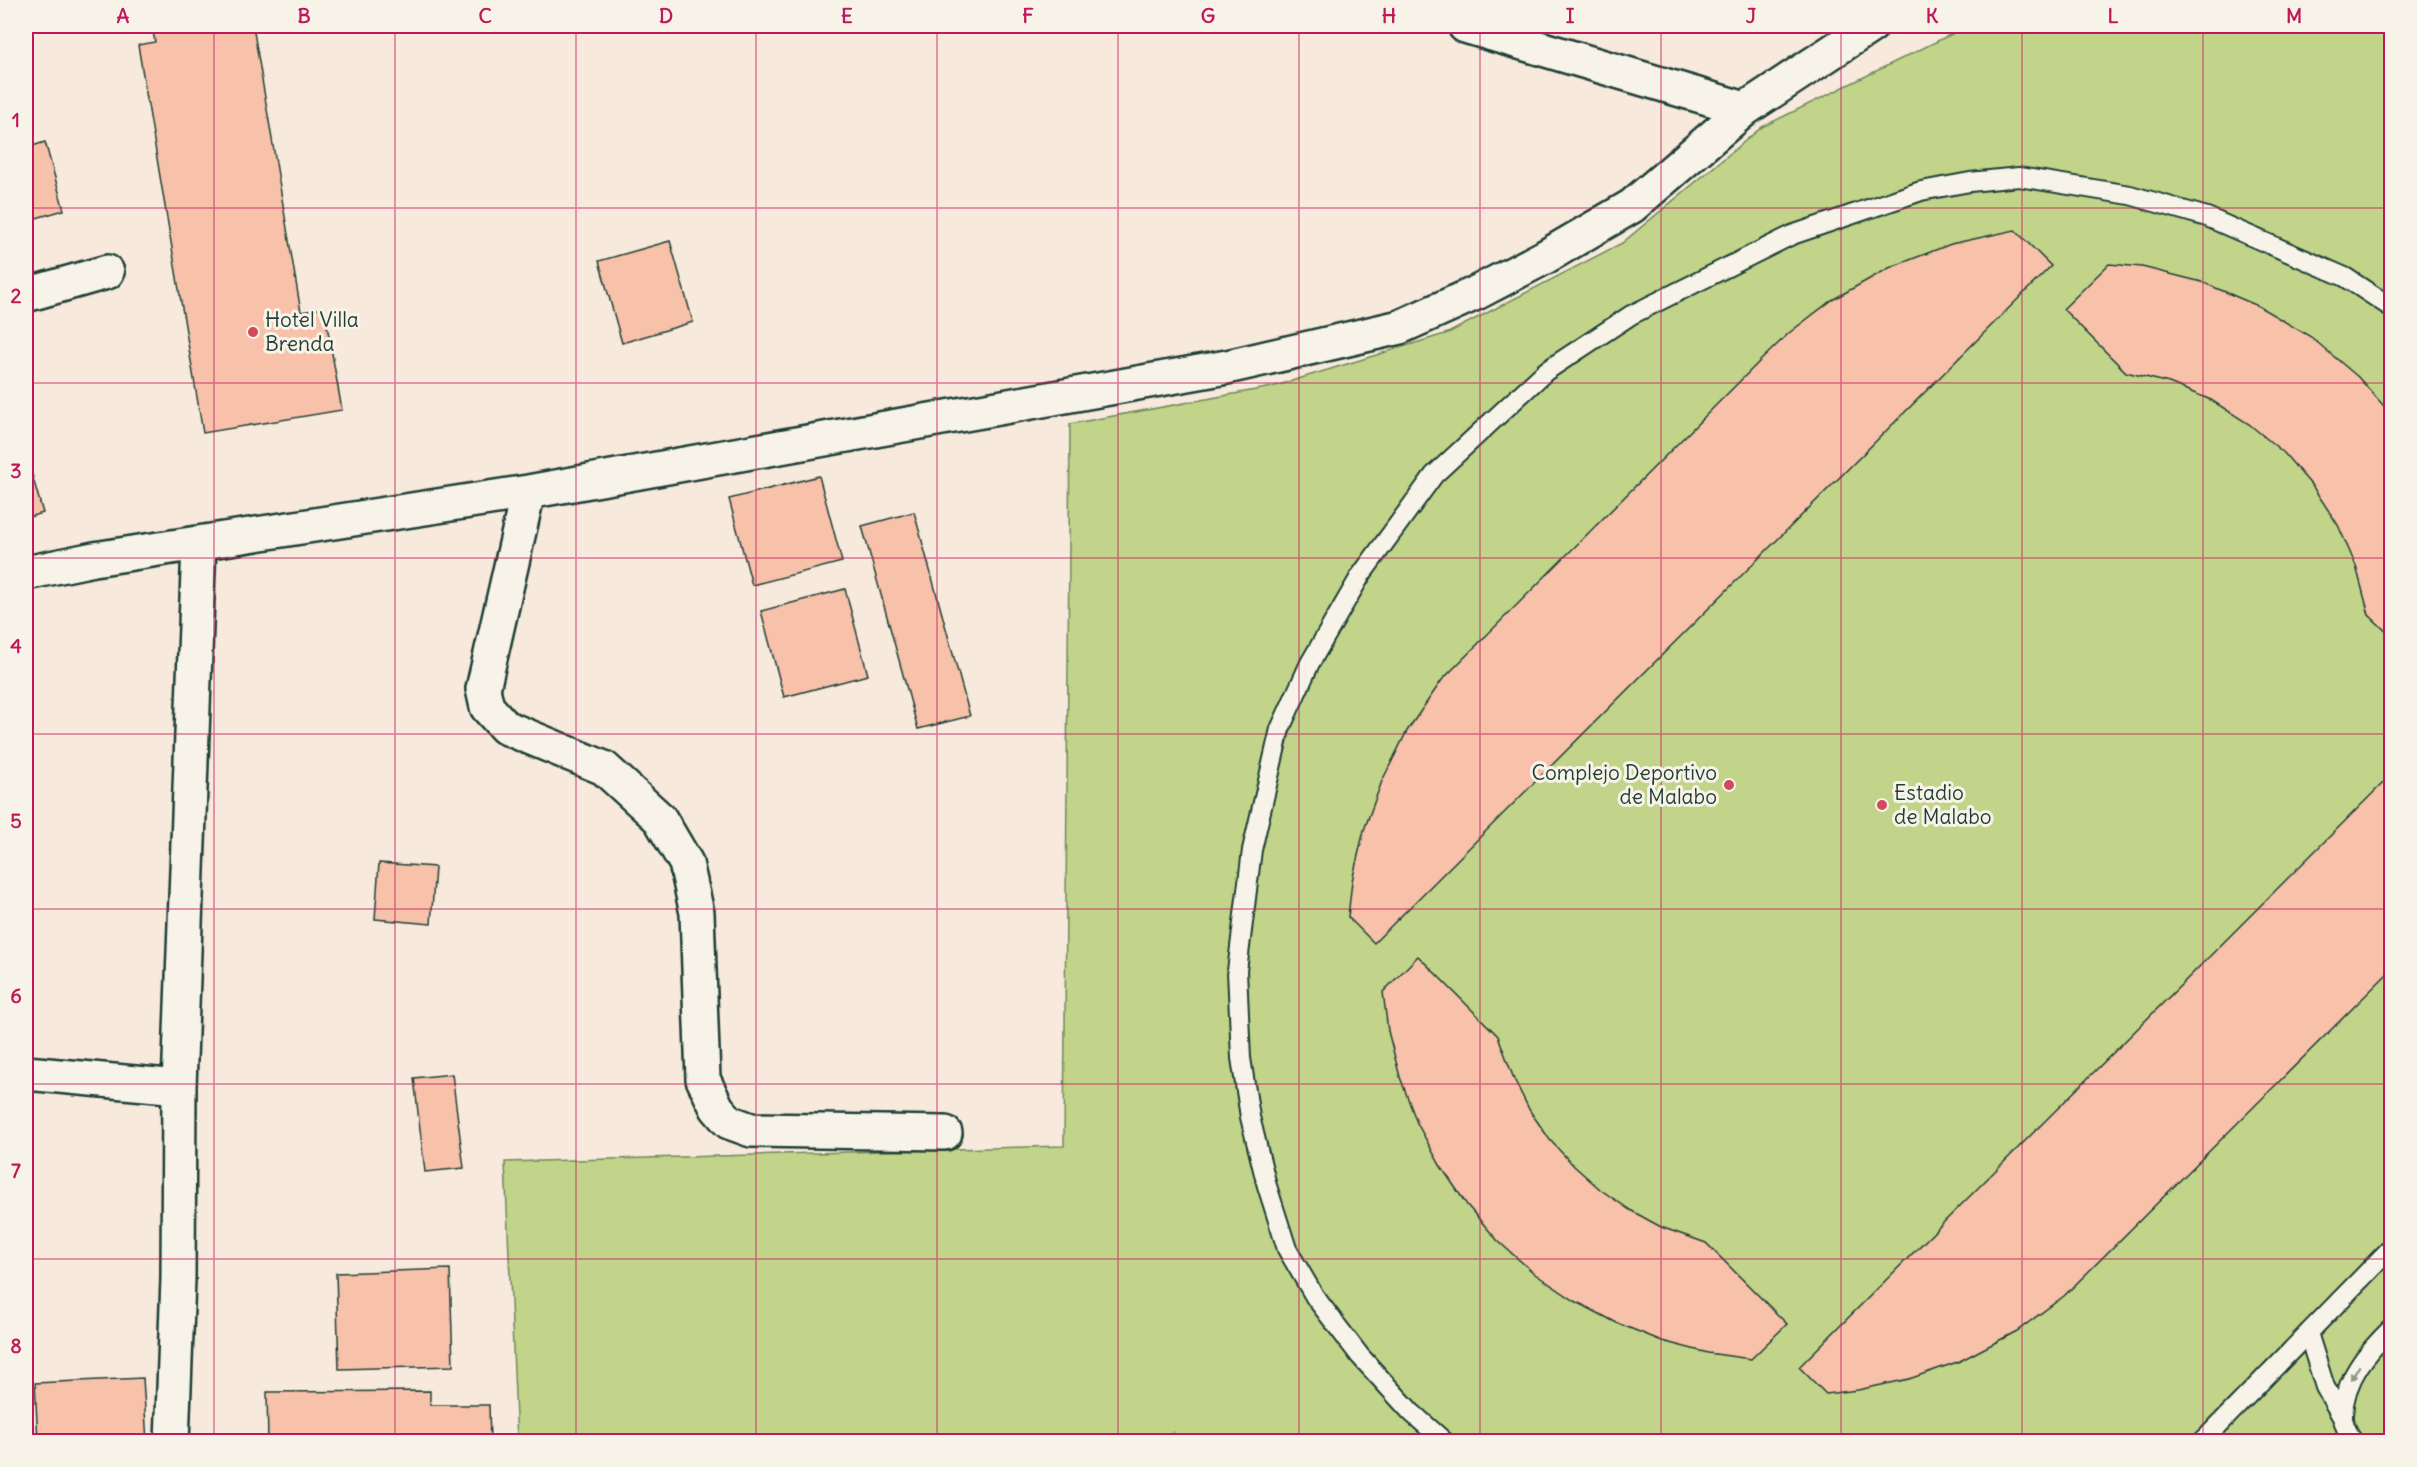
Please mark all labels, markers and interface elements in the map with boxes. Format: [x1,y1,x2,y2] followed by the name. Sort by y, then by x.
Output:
[117,3,130,28] text: A
[297,3,311,28] text: B
[478,3,492,28] text: C
[659,3,673,28] text: D
[841,3,853,28] text: E
[1022,3,1034,28] text: F
[1201,3,1215,28] text: G
[1382,3,1396,28] text: H
[1566,3,1575,28] text: I
[1746,3,1757,28] text: J
[1926,3,1939,28] text: K
[2108,3,2119,28] text: L
[2286,3,2302,28] text: M
[12,107,20,132] text: 1
[11,283,22,308] text: 2
[265,306,359,357] place label: Hotel Villa Brenda
[246,325,260,339] marker: Hotel Villa Brenda
[10,458,22,483] text: 3
[10,633,22,658] text: 4
[1531,759,1717,810] place label: Complejo Deportivo de Malabo
[1722,778,1736,792] marker: Complejo Deportivo de Malabo
[1894,779,1992,830] place label: Estadio de Malabo
[1875,798,1889,812] marker: Estadio de Malabo
[10,808,22,833] text: 5
[10,983,22,1008] text: 6
[11,1158,21,1183] text: 7
[10,1333,22,1358] text: 8
[2350,1365,2360,1382] one-way arrow

